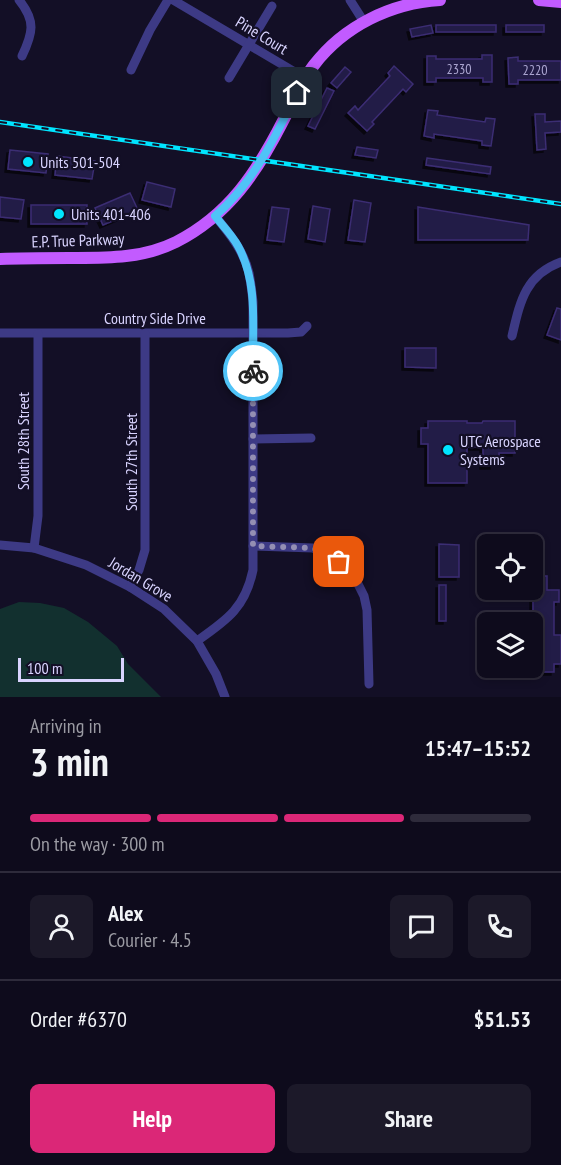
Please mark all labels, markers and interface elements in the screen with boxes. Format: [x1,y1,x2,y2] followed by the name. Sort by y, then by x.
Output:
[232,12,292,59] street label: Pine Court
[446,60,472,78] house number: 2330
[522,61,548,79] house number: 2220
[271,67,322,118] pin
[280,76,313,109] icon: home
[40,152,120,172] place label: Units 501-504
[21,155,35,169] marker: Units 501-504
[71,204,151,224] place label: Units 401-406
[52,207,66,221] marker: Units 401-406
[31,228,125,252] street label: E.P. True Parkway
[104,308,206,328] street label: Country Side Drive
[223,341,283,401] courier
[237,355,270,388] icon: bike
[13,391,33,490] street label: South 28th Street
[121,413,141,511] street label: South 27th Street
[460,431,541,469] place label: UTC Aerospace Systems
[441,443,455,457] marker: UTC Aerospace Systems
[477,534,543,678] map controls
[477,534,543,600] button: locate
[313,536,364,587] pin
[322,545,355,578] icon: bag
[105,552,176,606] street label: Jordan Grove
[477,612,543,678] button: layers
[18,655,124,682] scale bar
[27,658,62,678] text: 100 m
[30,713,102,739] text: Arriving in
[425,734,531,762] text: 15:47–15:52
[30,736,109,787] text: 3 min
[30,831,165,857] text: On the way · 300 m
[30,895,93,958] button: person
[390,895,453,958] button: chat
[468,895,531,958] button: phone
[108,899,143,927] text: Alex
[108,927,192,953] text: Courier · 4.5
[30,1005,127,1033] text: Order #6370
[474,1005,531,1033] text: $51.53
[30,1084,275,1153] button: Help
[287,1084,531,1153] button: Share

